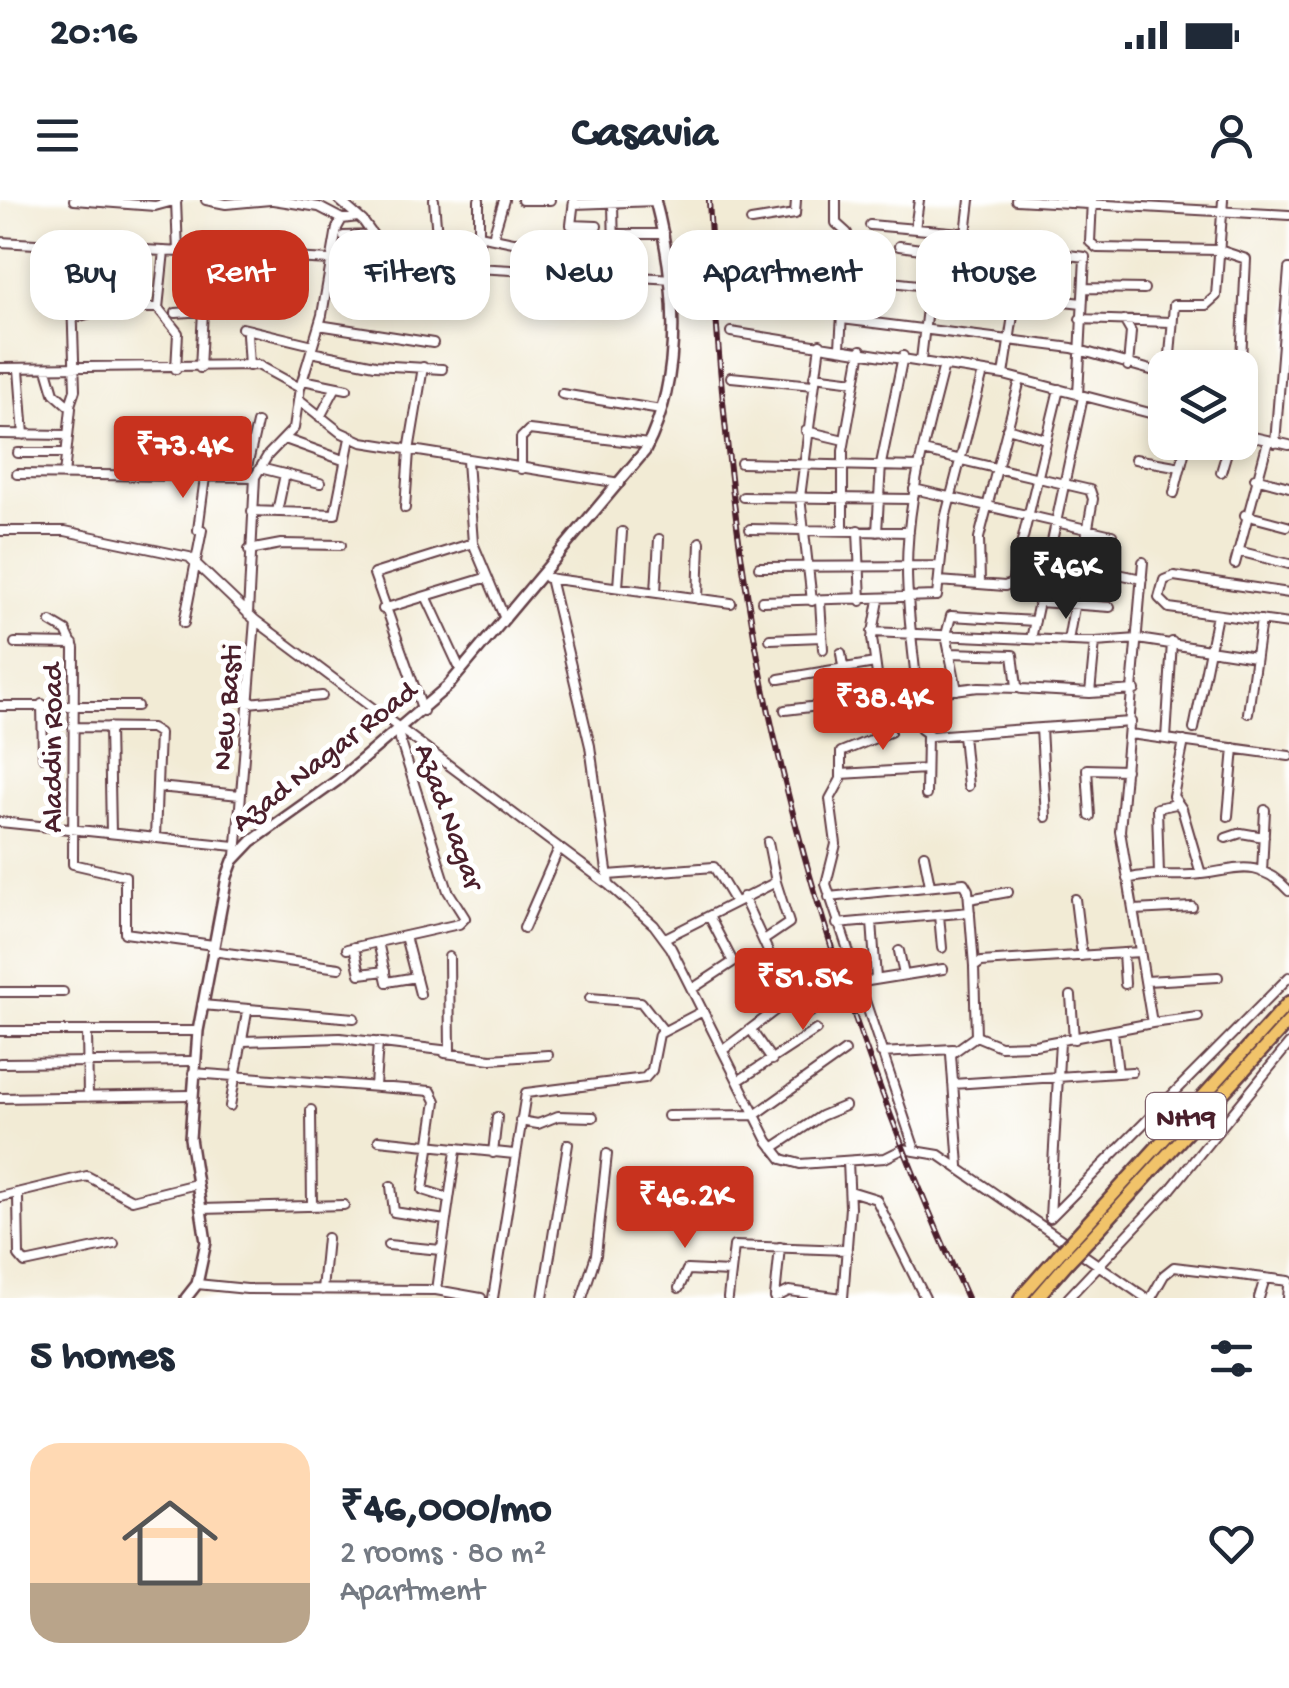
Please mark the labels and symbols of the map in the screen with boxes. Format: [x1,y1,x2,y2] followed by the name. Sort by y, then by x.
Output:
[102,416,264,501] pin: ₹73.4K
[1007,537,1125,622] pin: ₹46K
[207,642,252,772] street label: New Basti
[38,661,73,833] street label: Aladdin Road
[802,668,964,753] pin: ₹38.4K
[226,674,427,842] street label: Azad Nagar Road
[404,740,490,898] street label: Azad Nagar
[722,948,884,1033] pin: ₹51.5K
[1146,1093,1226,1139] road number: NH19
[604,1166,766,1251] pin: ₹46.2K

